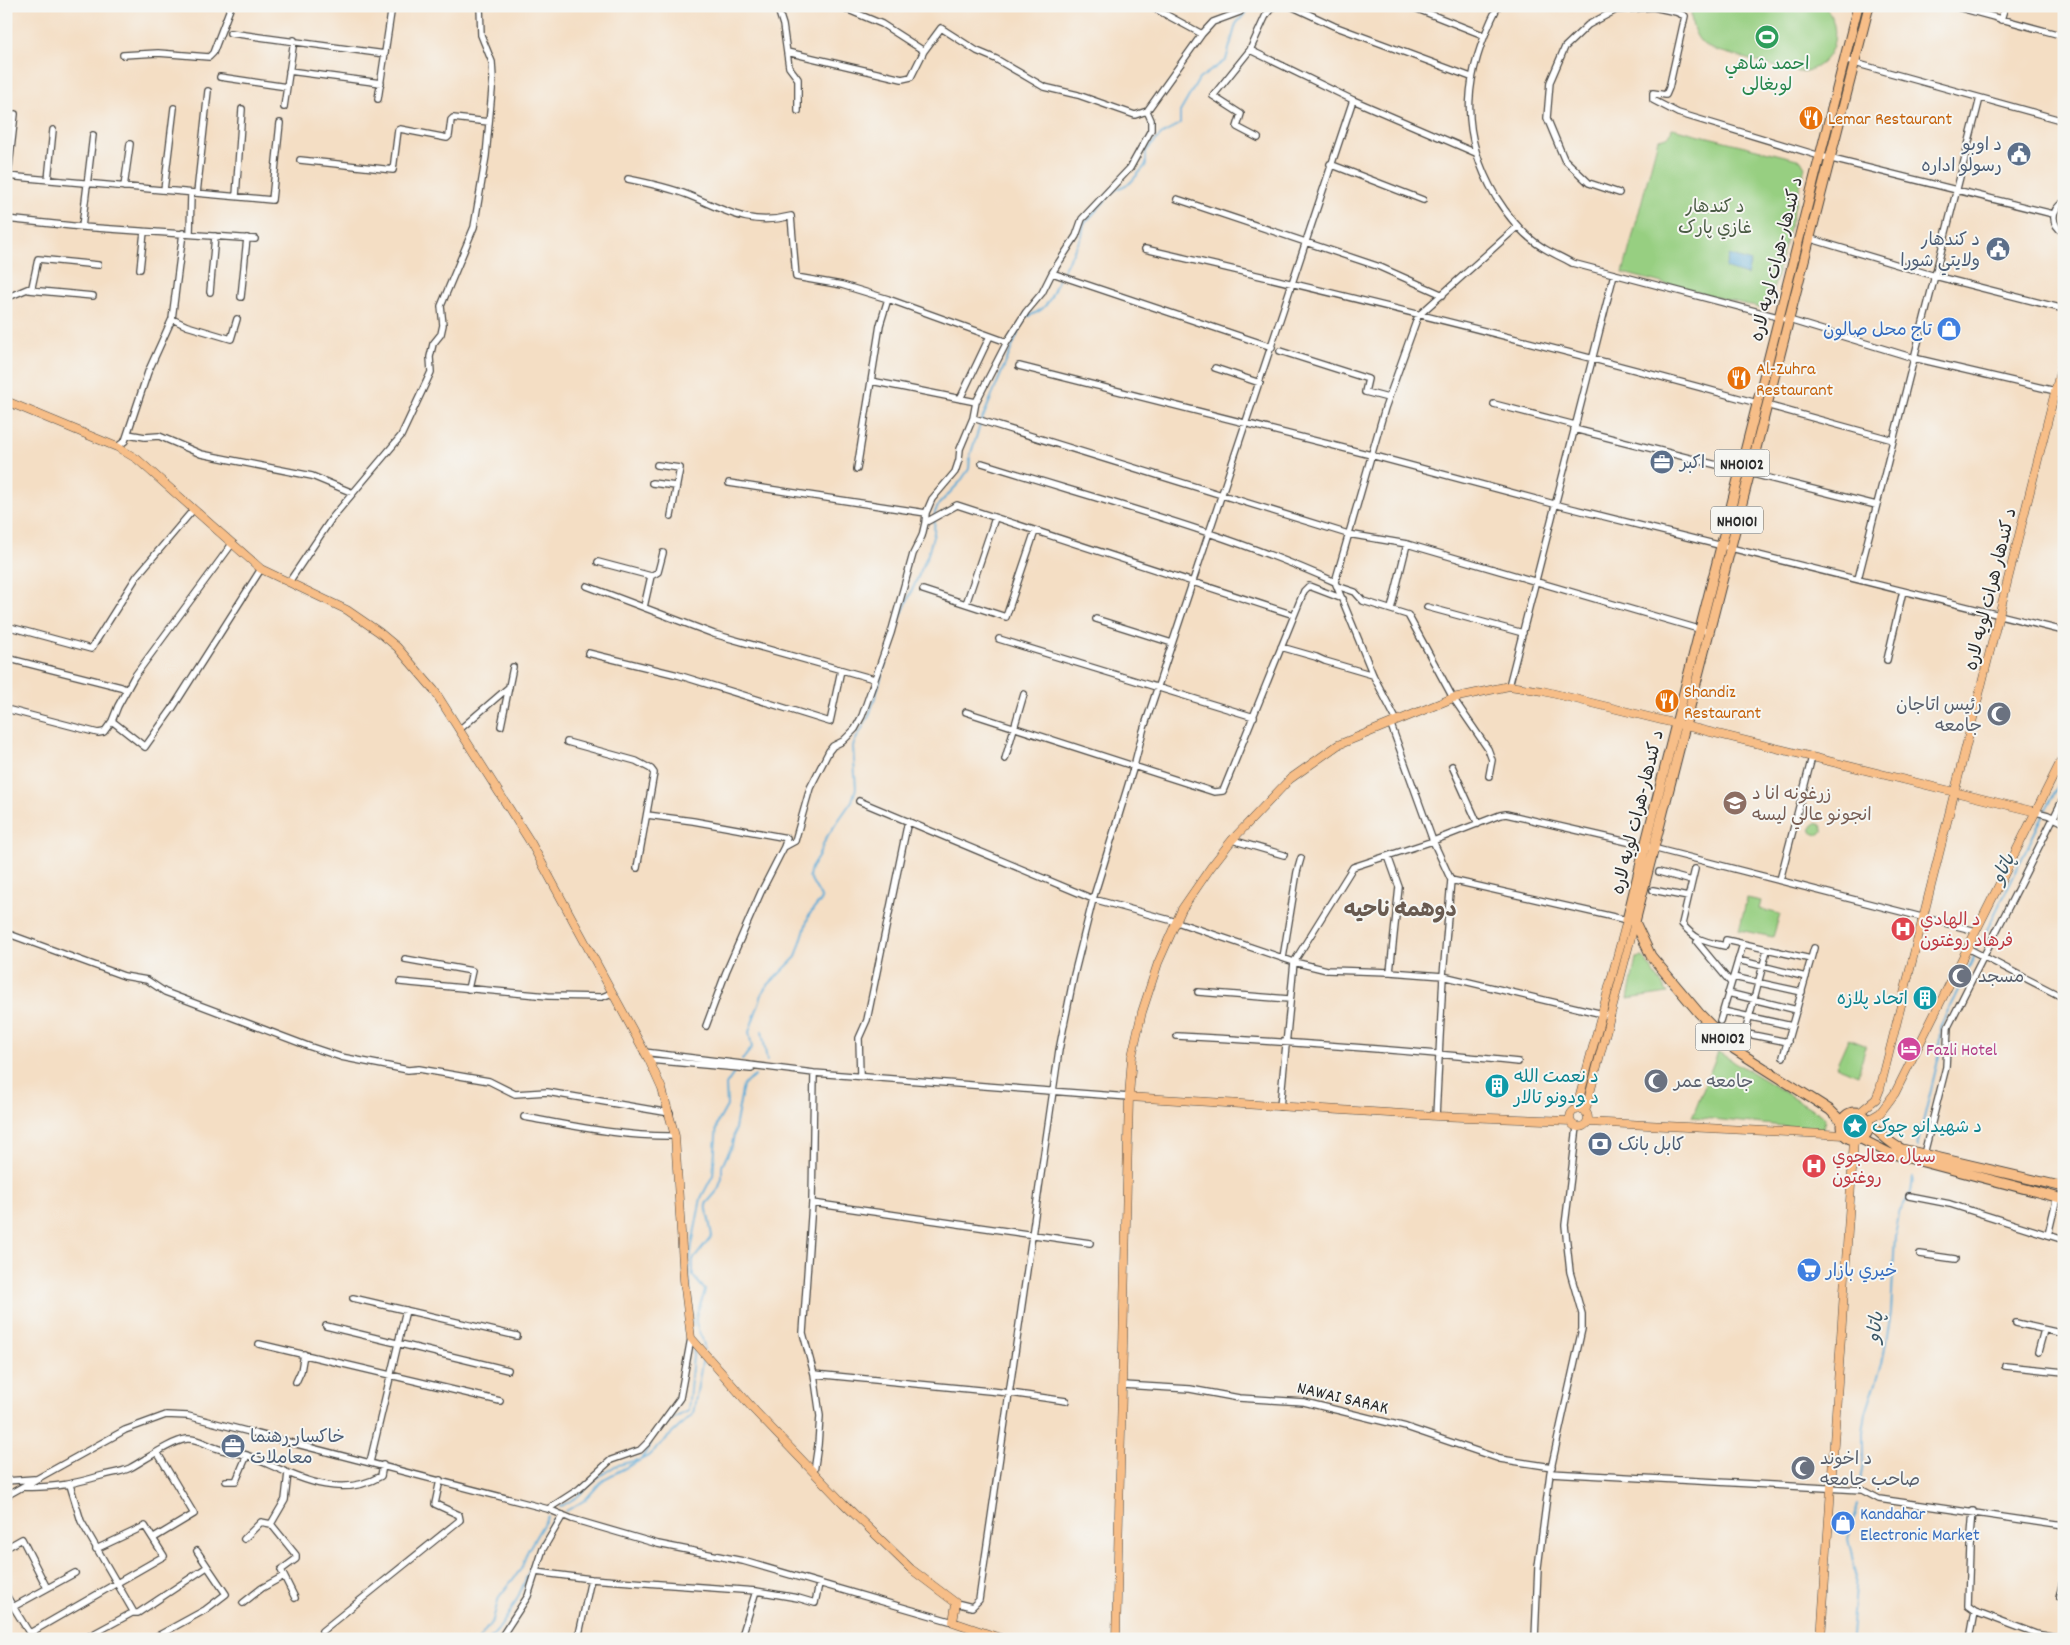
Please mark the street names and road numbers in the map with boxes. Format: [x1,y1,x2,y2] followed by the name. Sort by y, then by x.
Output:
[1746,175,1811,344] street label: د کندهار-هرات لويه لاره
[1714,449,1770,476] road number: NH0102
[1711,506,1763,534] road number: NH0101
[1960,506,2025,673] street label: د کندهار هرات لویه لاره
[1607,728,1672,897] street label: د کندهار-هرات لويه لاره
[1696,1024,1750,1050] road number: NH0102
[1294,1377,1391,1422] street label: NAWAI SARAK

